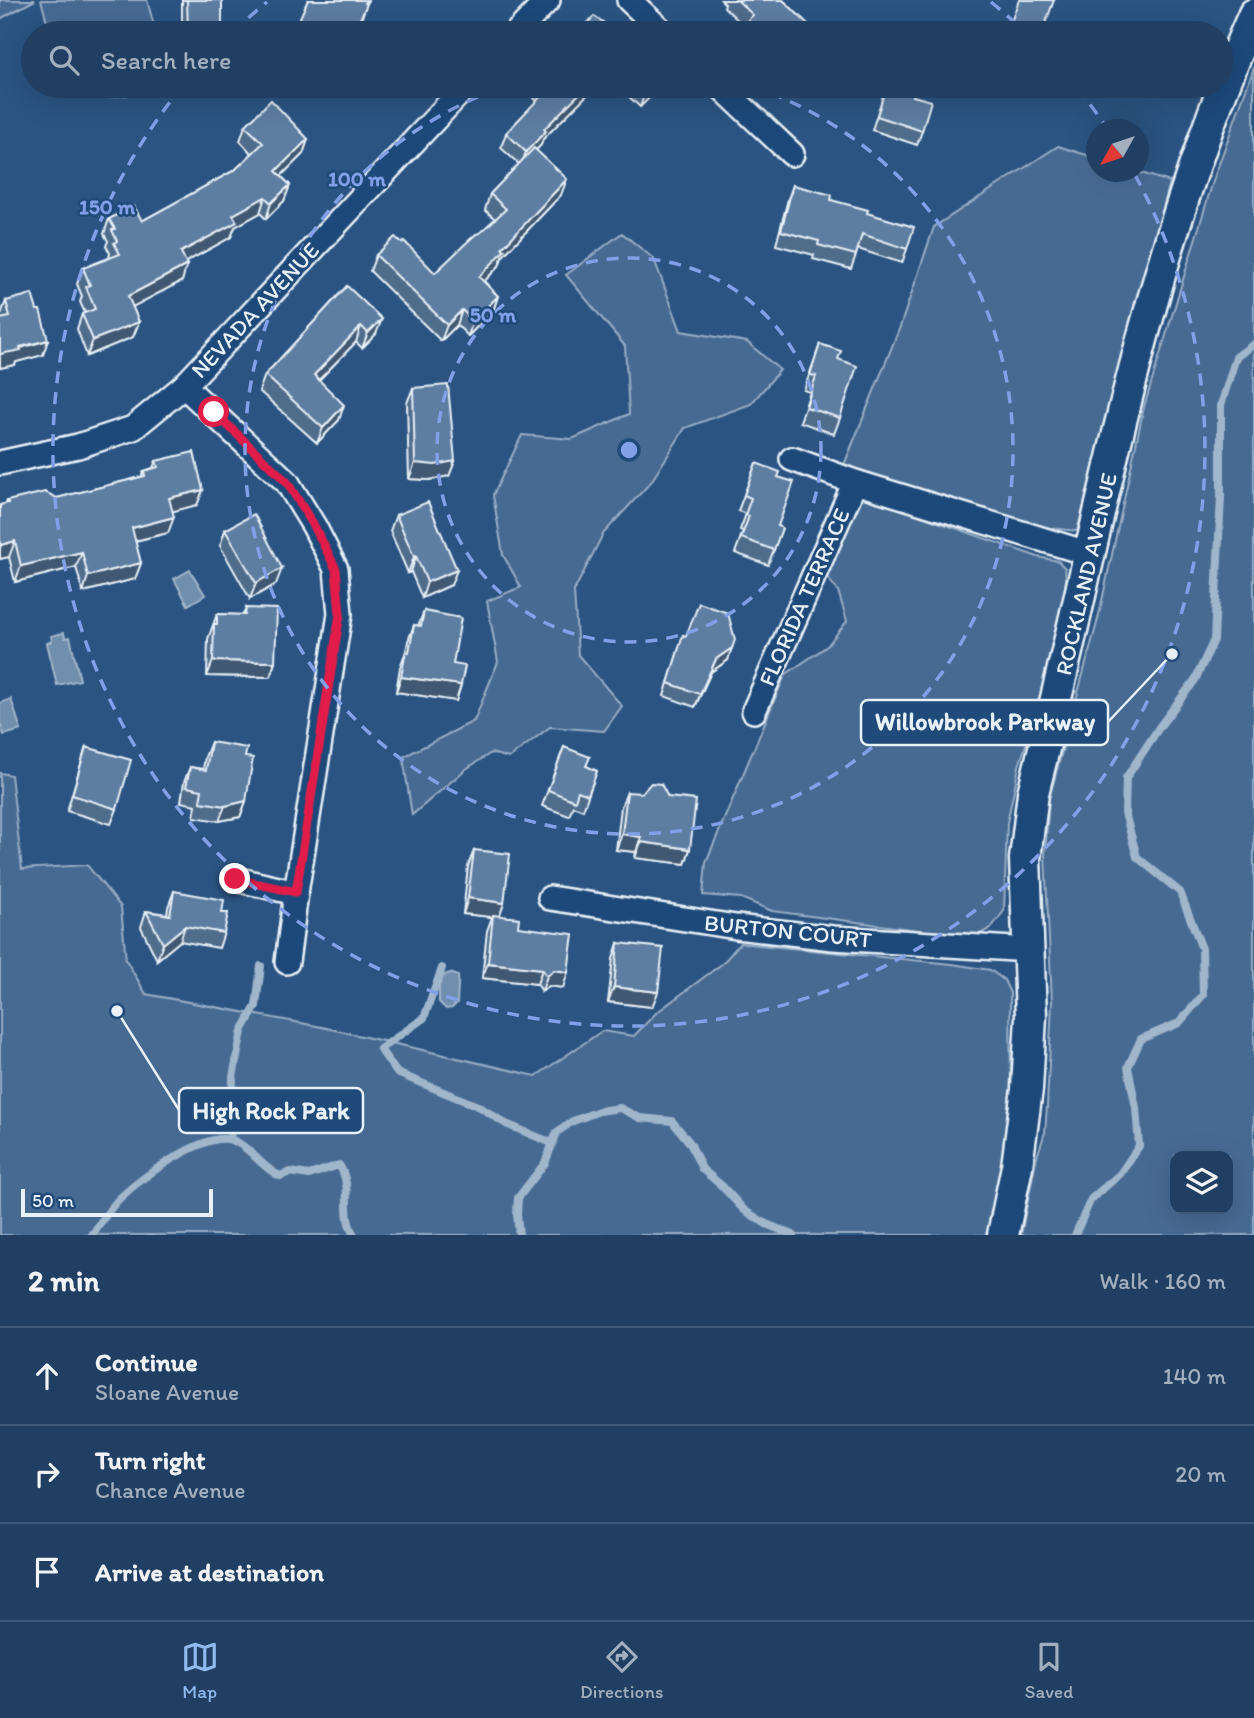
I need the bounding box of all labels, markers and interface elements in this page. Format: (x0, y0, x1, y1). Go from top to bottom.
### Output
search box (21, 21, 1233, 98)
icon: search (45, 41, 83, 79)
text: Search here (101, 44, 231, 76)
north arrow (1086, 119, 1149, 182)
text: 100 m (328, 166, 386, 191)
text: 150 m (79, 194, 135, 219)
street label: NEVADA AVENUE (185, 236, 325, 384)
text: 50 m (470, 302, 517, 327)
route start (198, 396, 229, 427)
centre of rings (617, 438, 641, 462)
street label: ROCKLAND AVENUE (1049, 470, 1123, 678)
street label: FLORIDA TERRACE (752, 504, 856, 690)
callout: Willowbrook Parkway (861, 700, 1108, 745)
text: Willowbrook Parkway (875, 707, 1096, 737)
route end (219, 863, 250, 894)
street label: BURTON COURT (703, 908, 873, 954)
callout: High Rock Park (179, 1088, 363, 1133)
text: High Rock Park (193, 1096, 350, 1126)
map controls (1170, 1151, 1233, 1214)
button: layers (1170, 1151, 1233, 1214)
scale bar (21, 1186, 214, 1218)
text: 50 m (32, 1189, 74, 1212)
text: 2 min (28, 1262, 99, 1299)
text: Walk · 160 m (1100, 1267, 1226, 1295)
text: Continue (95, 1346, 198, 1378)
icon: ahead (28, 1357, 66, 1395)
text: 140 m (1163, 1362, 1226, 1390)
text: Sloane Avenue (95, 1378, 239, 1406)
text: Turn right (95, 1444, 206, 1476)
icon: right (28, 1455, 66, 1493)
text: 20 m (1175, 1460, 1226, 1488)
text: Chance Avenue (95, 1476, 245, 1504)
icon: arrive (28, 1553, 66, 1591)
text: Arrive at destination (95, 1556, 324, 1588)
tab: Map (181, 1638, 219, 1703)
tab: Directions (580, 1638, 664, 1703)
tab: Saved (1025, 1638, 1073, 1703)

